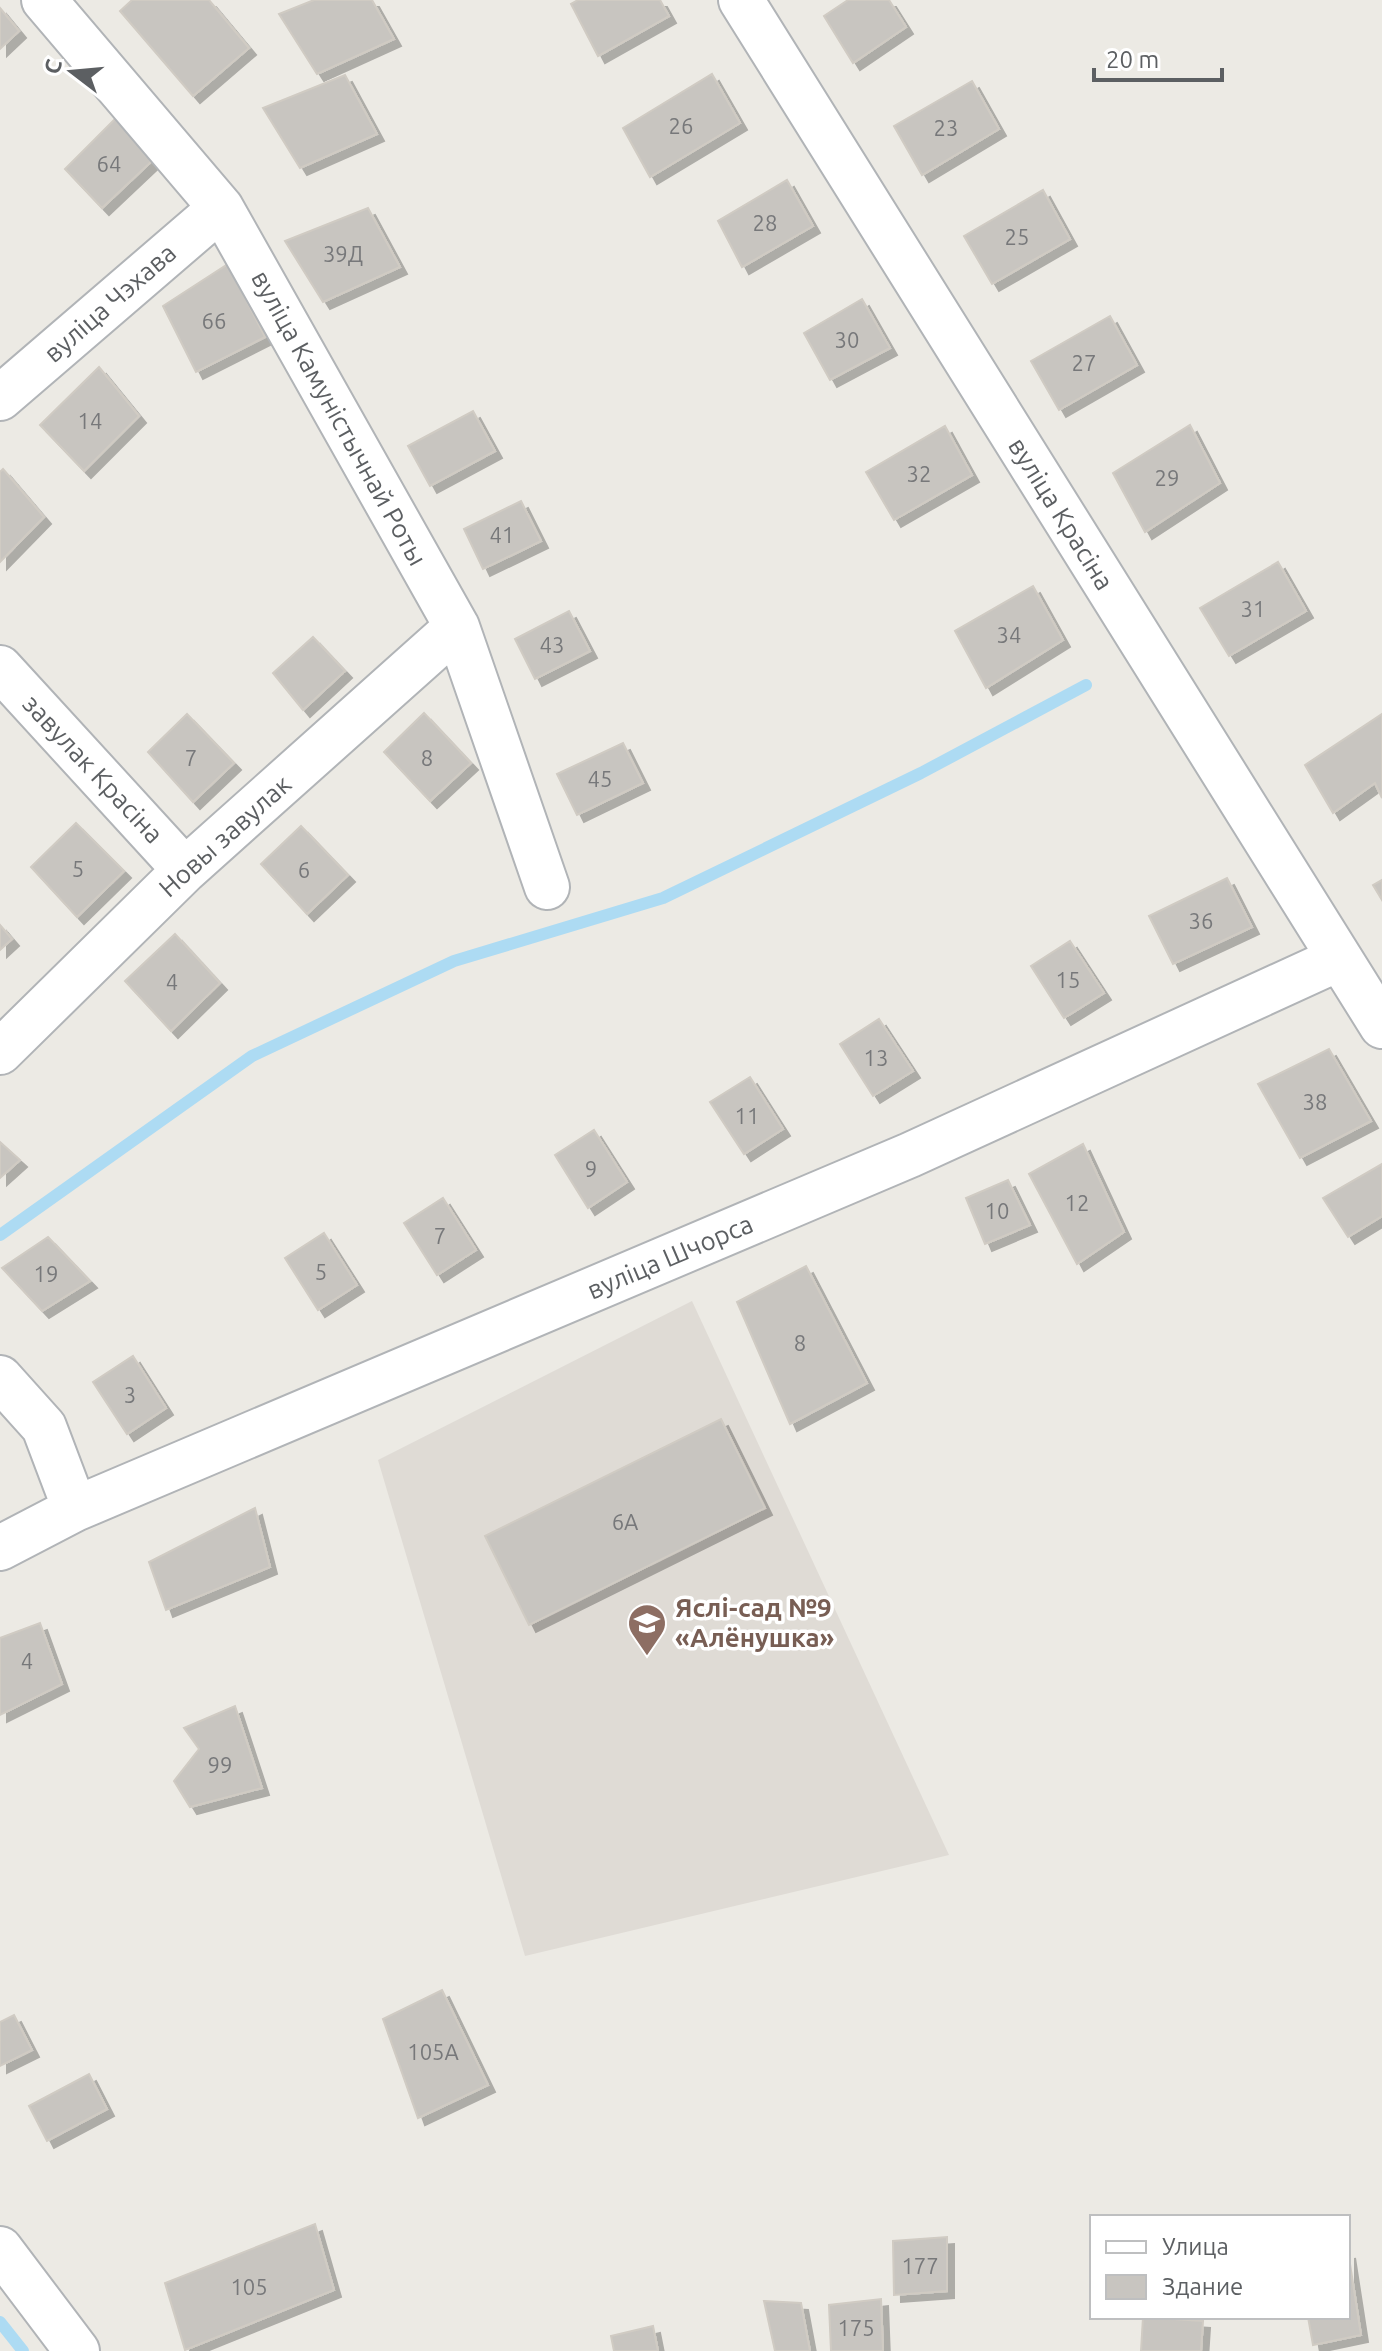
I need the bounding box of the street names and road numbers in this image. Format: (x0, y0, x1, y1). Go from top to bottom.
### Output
street label: вуліца Чэхава (38, 238, 181, 368)
street label: вуліца Камуністычнай Роты (246, 265, 433, 570)
street label: вуліца Красіна (1003, 432, 1120, 595)
street label: завулак Красіна (17, 689, 169, 849)
street label: Новы завулак (153, 769, 297, 902)
street label: вуліца Шчорса (583, 1209, 757, 1305)

